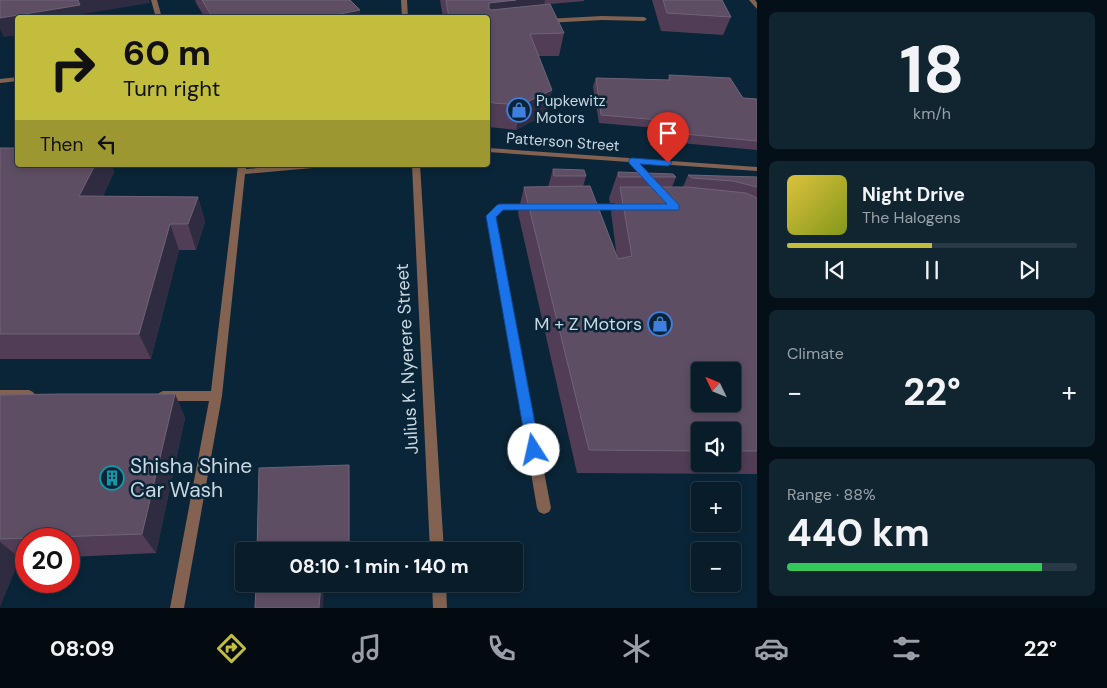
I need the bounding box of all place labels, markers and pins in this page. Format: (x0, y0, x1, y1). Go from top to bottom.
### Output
place label: Pupkewitz Motors (536, 91, 606, 128)
shop icon: Pupkewitz Motors (506, 97, 532, 123)
pin (647, 112, 689, 163)
shop icon: M + Z Motors (647, 311, 673, 337)
place label: M + Z Motors (534, 312, 642, 336)
place label: Shisha Shine Car Wash (130, 452, 252, 504)
building icon: Shisha Shine Car Wash (99, 465, 125, 491)

